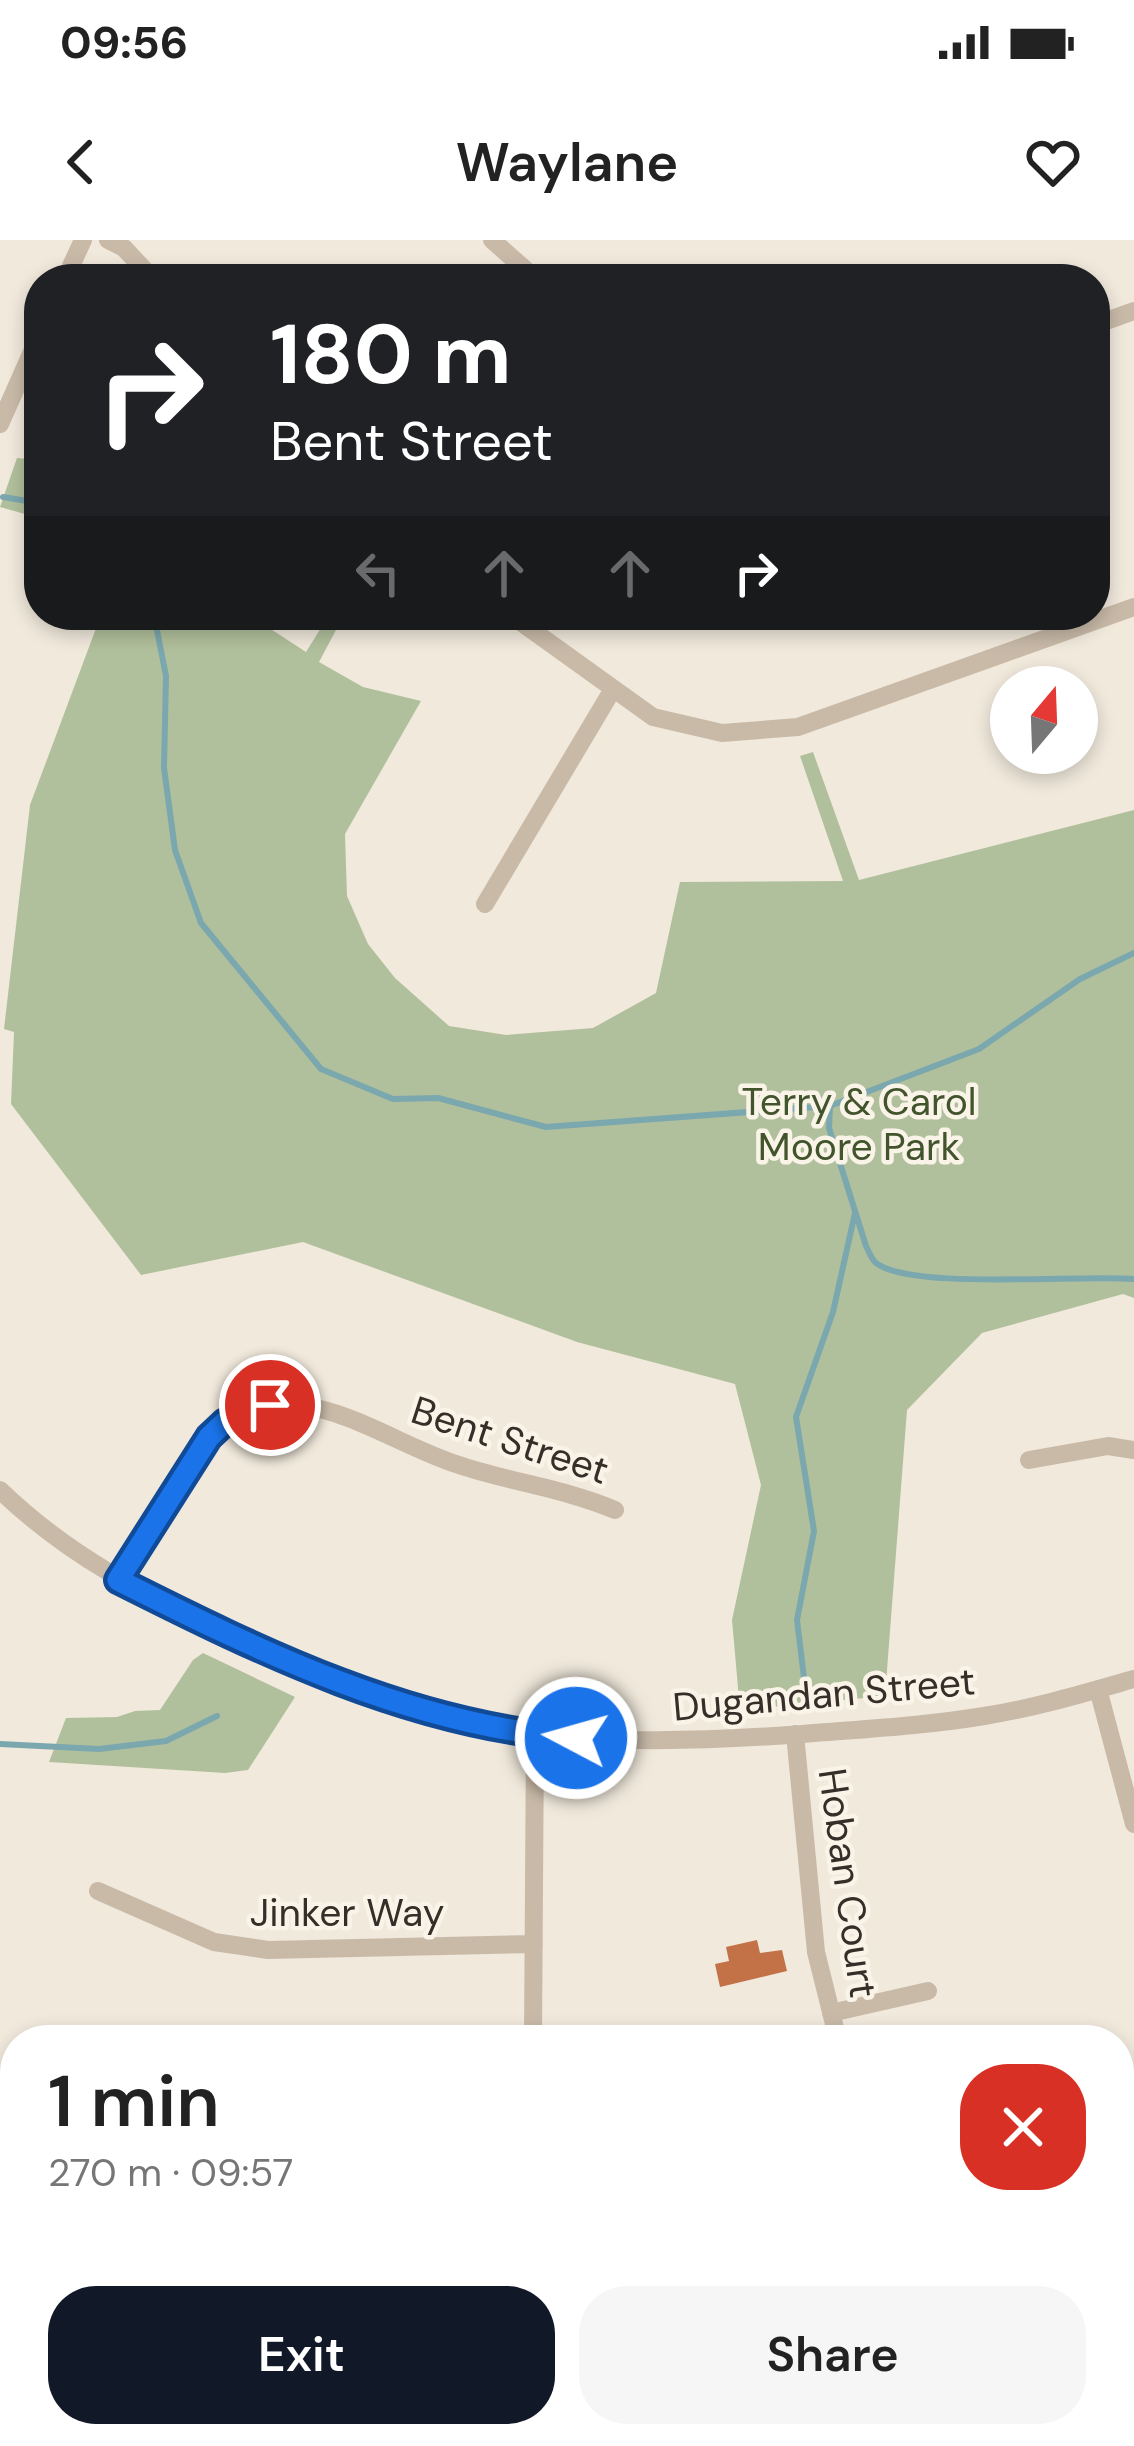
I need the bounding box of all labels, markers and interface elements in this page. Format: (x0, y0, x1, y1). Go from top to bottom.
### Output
text: 09:56 (60, 13, 188, 72)
text: Waylane (456, 127, 678, 198)
icon: back (48, 129, 114, 195)
icon: heart (1020, 129, 1086, 195)
text: 180 m (270, 300, 512, 409)
icon: right (72, 312, 228, 468)
text: Bent Street (270, 406, 553, 477)
icon: left (345, 540, 411, 606)
icon: ahead (471, 540, 537, 606)
icon: ahead (597, 540, 663, 606)
icon: right (723, 540, 789, 606)
north arrow (990, 666, 1098, 774)
map controls (990, 666, 1098, 774)
park label: Terry & Carol Moore Park (741, 1076, 977, 1172)
pin (219, 1354, 321, 1456)
icon: arrive (237, 1372, 303, 1438)
street label: Bent Street (405, 1384, 615, 1496)
street label: Dugandan Street (671, 1655, 977, 1733)
position arrow (513, 1675, 639, 1801)
street label: Hoban Court (807, 1765, 889, 2001)
street label: Jinker Way (250, 1887, 444, 1938)
text: 1 min (48, 2055, 220, 2148)
button: close (960, 2064, 1086, 2190)
text: 270 m · 09:57 (48, 2147, 293, 2198)
button: Exit (48, 2286, 555, 2424)
button: Share (579, 2286, 1086, 2424)

